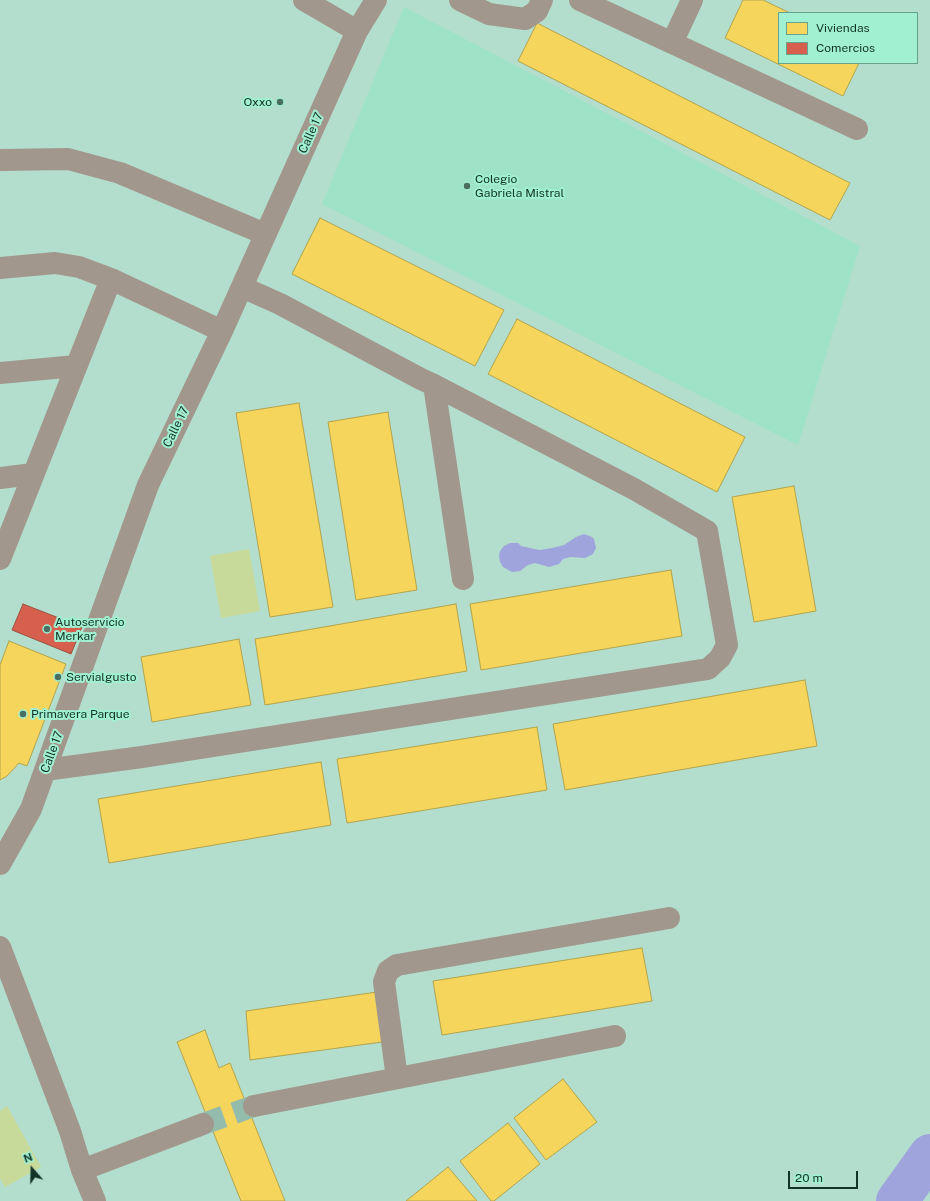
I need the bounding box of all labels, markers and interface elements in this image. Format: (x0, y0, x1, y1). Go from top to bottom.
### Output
legend (778, 12, 918, 64)
text: Viviendas (816, 21, 870, 35)
text: Comercios (816, 41, 875, 55)
place label: Oxxo (243, 95, 272, 109)
marker: Oxxo (275, 97, 285, 107)
street label: Calle 17 (296, 110, 326, 156)
place label: Colegio Gabriela Mistral (475, 172, 564, 200)
marker: Colegio Gabriela Mistral (462, 181, 472, 191)
street label: Calle 17 (160, 404, 192, 450)
place label: Autoservicio Merkar (55, 615, 125, 643)
marker: Autoservicio Merkar (42, 624, 52, 634)
place label: Servialgusto (66, 670, 137, 684)
marker: Servialgusto (53, 672, 63, 682)
place label: Primavera Parque (31, 707, 130, 721)
marker: Primavera Parque (18, 709, 28, 719)
street label: Calle 17 (38, 729, 66, 775)
north arrow (12, 1149, 52, 1189)
text: N (22, 1151, 34, 1165)
scale bar (790, 1163, 860, 1189)
text: 20 m (795, 1171, 823, 1185)

